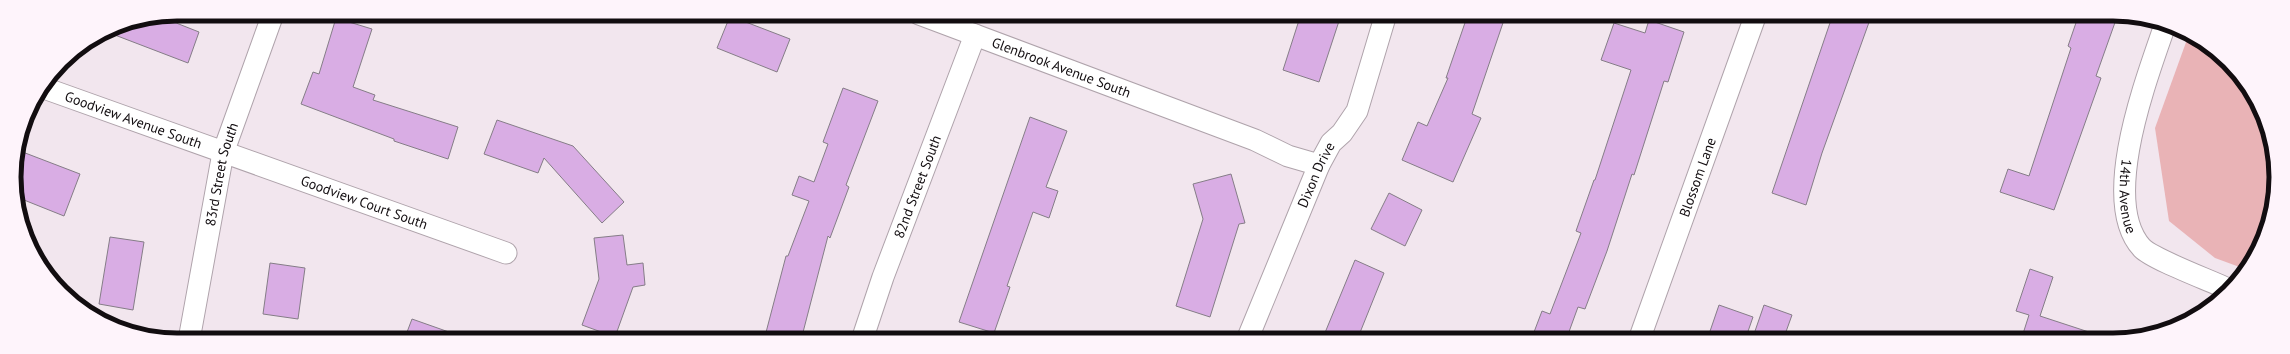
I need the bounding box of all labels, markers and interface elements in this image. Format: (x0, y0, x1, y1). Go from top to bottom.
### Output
street label: Glenbrook Avenue South (989, 33, 1133, 102)
street label: Goodview Avenue South (62, 87, 204, 153)
street label: 83rd Street South (201, 120, 242, 227)
street label: 82nd Street South (890, 133, 945, 241)
street label: Blossom Lane (1675, 135, 1720, 219)
street label: Dixon Drive (1293, 139, 1339, 210)
street label: 14th Avenue (2116, 158, 2141, 236)
street label: Goodview Court South (298, 171, 430, 233)

